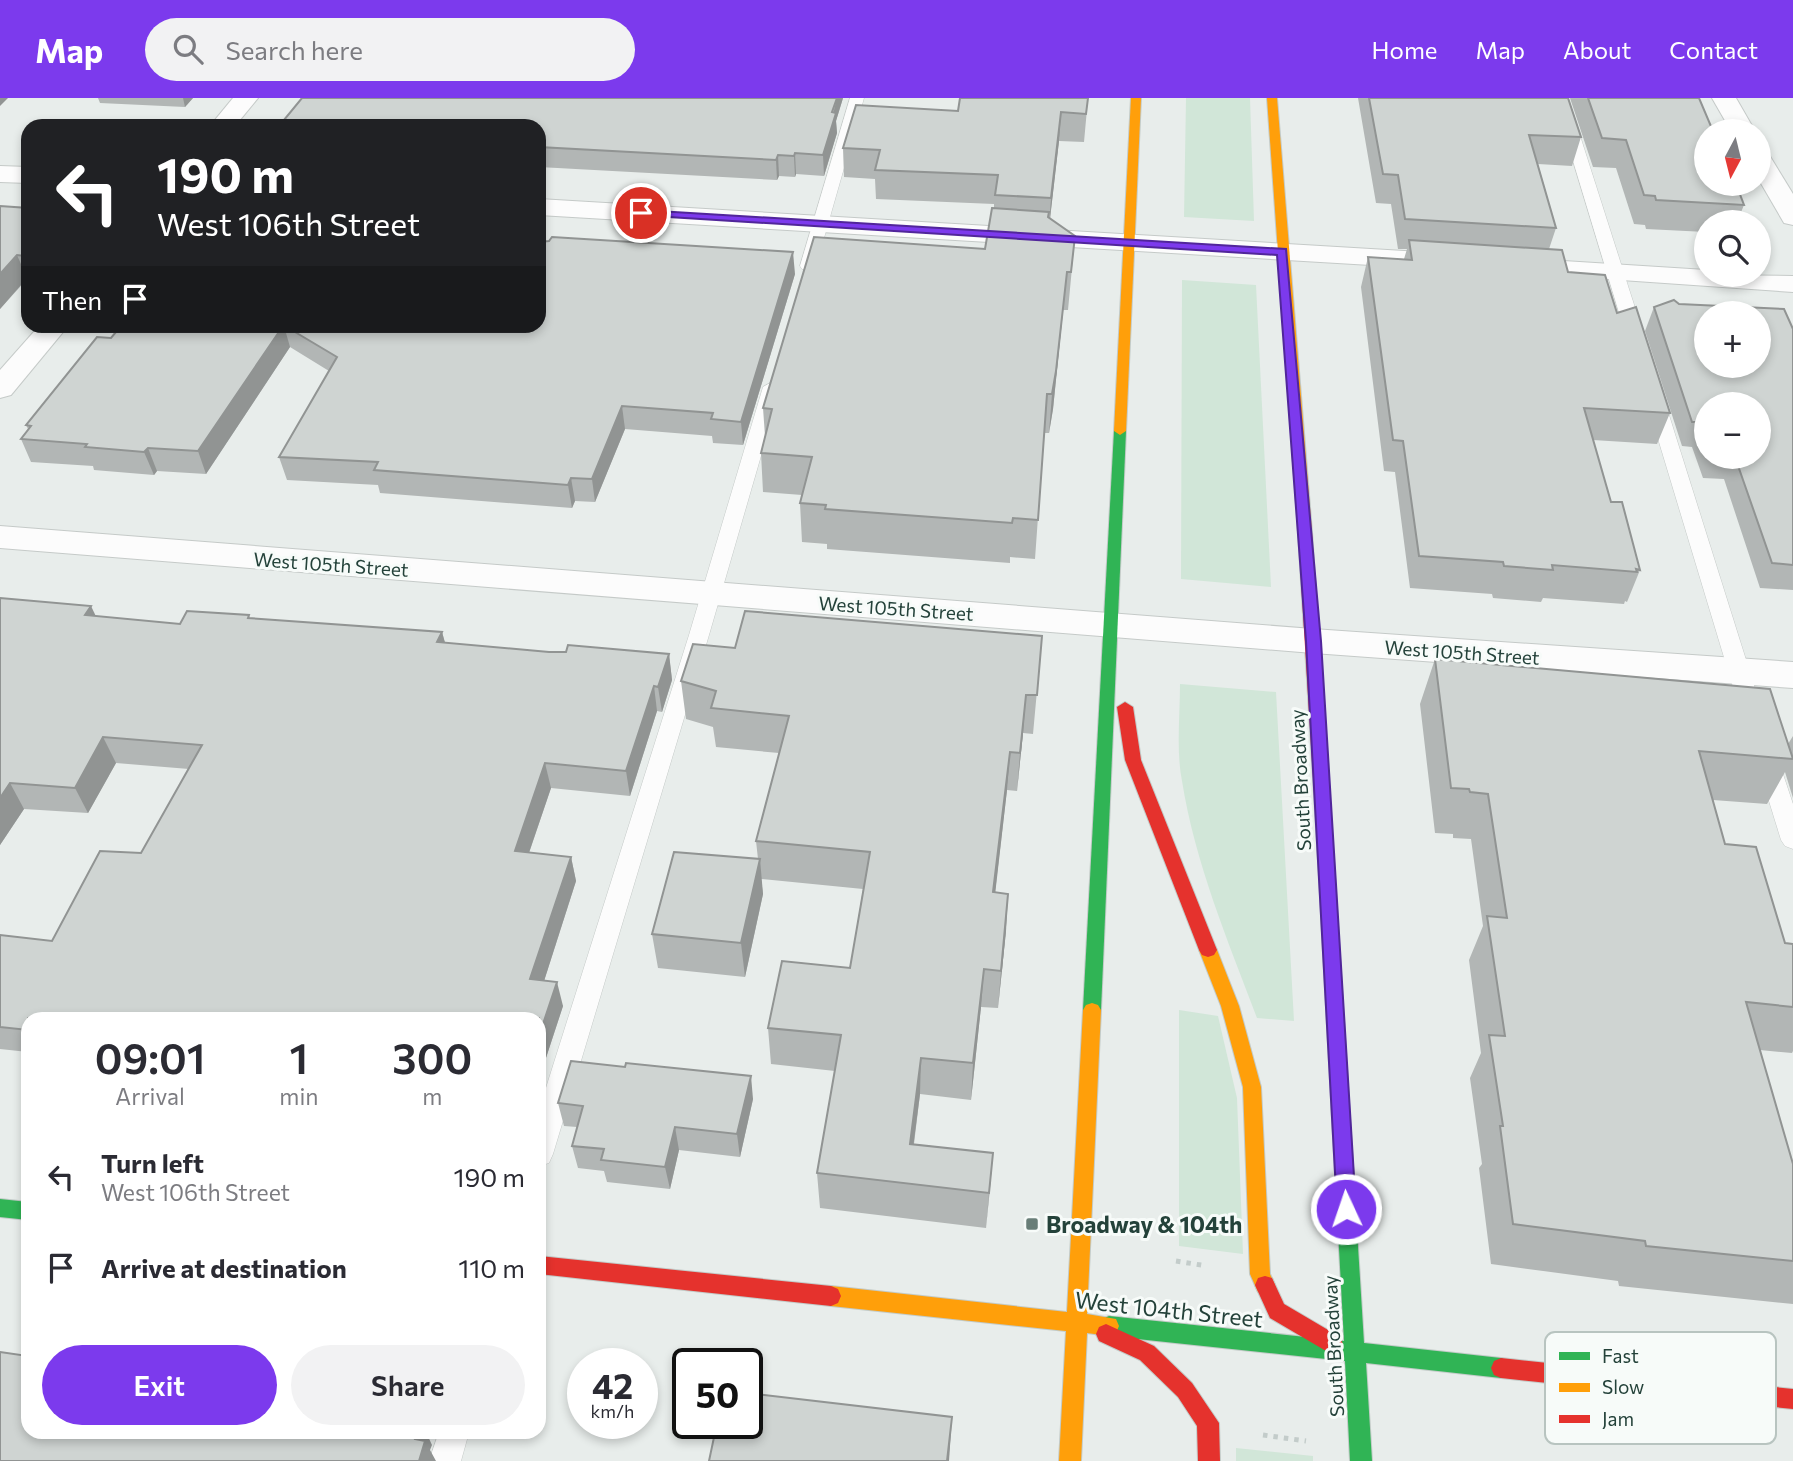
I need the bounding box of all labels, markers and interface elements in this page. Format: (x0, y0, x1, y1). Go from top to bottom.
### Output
search box (145, 18, 635, 81)
text: Map (35, 29, 103, 70)
icon: search (169, 30, 207, 68)
text: Search here (225, 34, 363, 65)
text: Home (1372, 35, 1438, 64)
text: Map (1476, 35, 1525, 64)
text: About (1563, 35, 1631, 64)
text: Contact (1669, 35, 1758, 64)
north arrow (1694, 119, 1771, 196)
map controls (1694, 119, 1771, 469)
text: 190 m (157, 143, 294, 203)
icon: left (42, 147, 133, 238)
pin (611, 183, 671, 243)
icon: arrive (622, 194, 660, 232)
text: West 106th Street (157, 203, 420, 243)
button: search (1694, 210, 1771, 287)
icon: arrive (116, 280, 154, 318)
text: Then (42, 284, 102, 315)
button: + (1694, 301, 1771, 378)
button: − (1694, 392, 1771, 469)
street label: West 105th Street (253, 547, 410, 581)
street label: West 105th Street (818, 591, 975, 625)
street label: West 105th Street (1384, 635, 1541, 669)
street label: South Broadway (1285, 708, 1315, 851)
text: 09:01 (95, 1031, 205, 1083)
text: 1 (290, 1031, 308, 1083)
text: 300 (392, 1031, 472, 1083)
text: Arrival (115, 1082, 185, 1110)
text: min (279, 1082, 319, 1110)
text: m (422, 1082, 442, 1110)
text: Turn left (101, 1147, 204, 1178)
icon: left (42, 1158, 80, 1196)
text: 190 m (453, 1161, 525, 1192)
position arrow (1309, 1172, 1383, 1246)
text: West 106th Street (101, 1178, 290, 1206)
place label: Broadway & 104th (1046, 1210, 1242, 1238)
marker: Broadway & 104th (1024, 1216, 1040, 1232)
icon: arrive (42, 1249, 80, 1287)
text: Arrive at destination (101, 1252, 347, 1283)
text: 110 m (458, 1252, 525, 1283)
street label: South Broadway (1318, 1274, 1348, 1417)
street label: West 104th Street (1074, 1285, 1264, 1333)
legend (1545, 1332, 1776, 1444)
text: Fast (1602, 1344, 1639, 1367)
button: Exit (42, 1345, 277, 1425)
button: Share (291, 1345, 525, 1425)
speed limit sign: 50 (672, 1348, 763, 1439)
text: 42 (592, 1363, 633, 1406)
text: Slow (1602, 1375, 1644, 1398)
text: km/h (591, 1400, 634, 1422)
text: Jam (1602, 1407, 1634, 1430)

